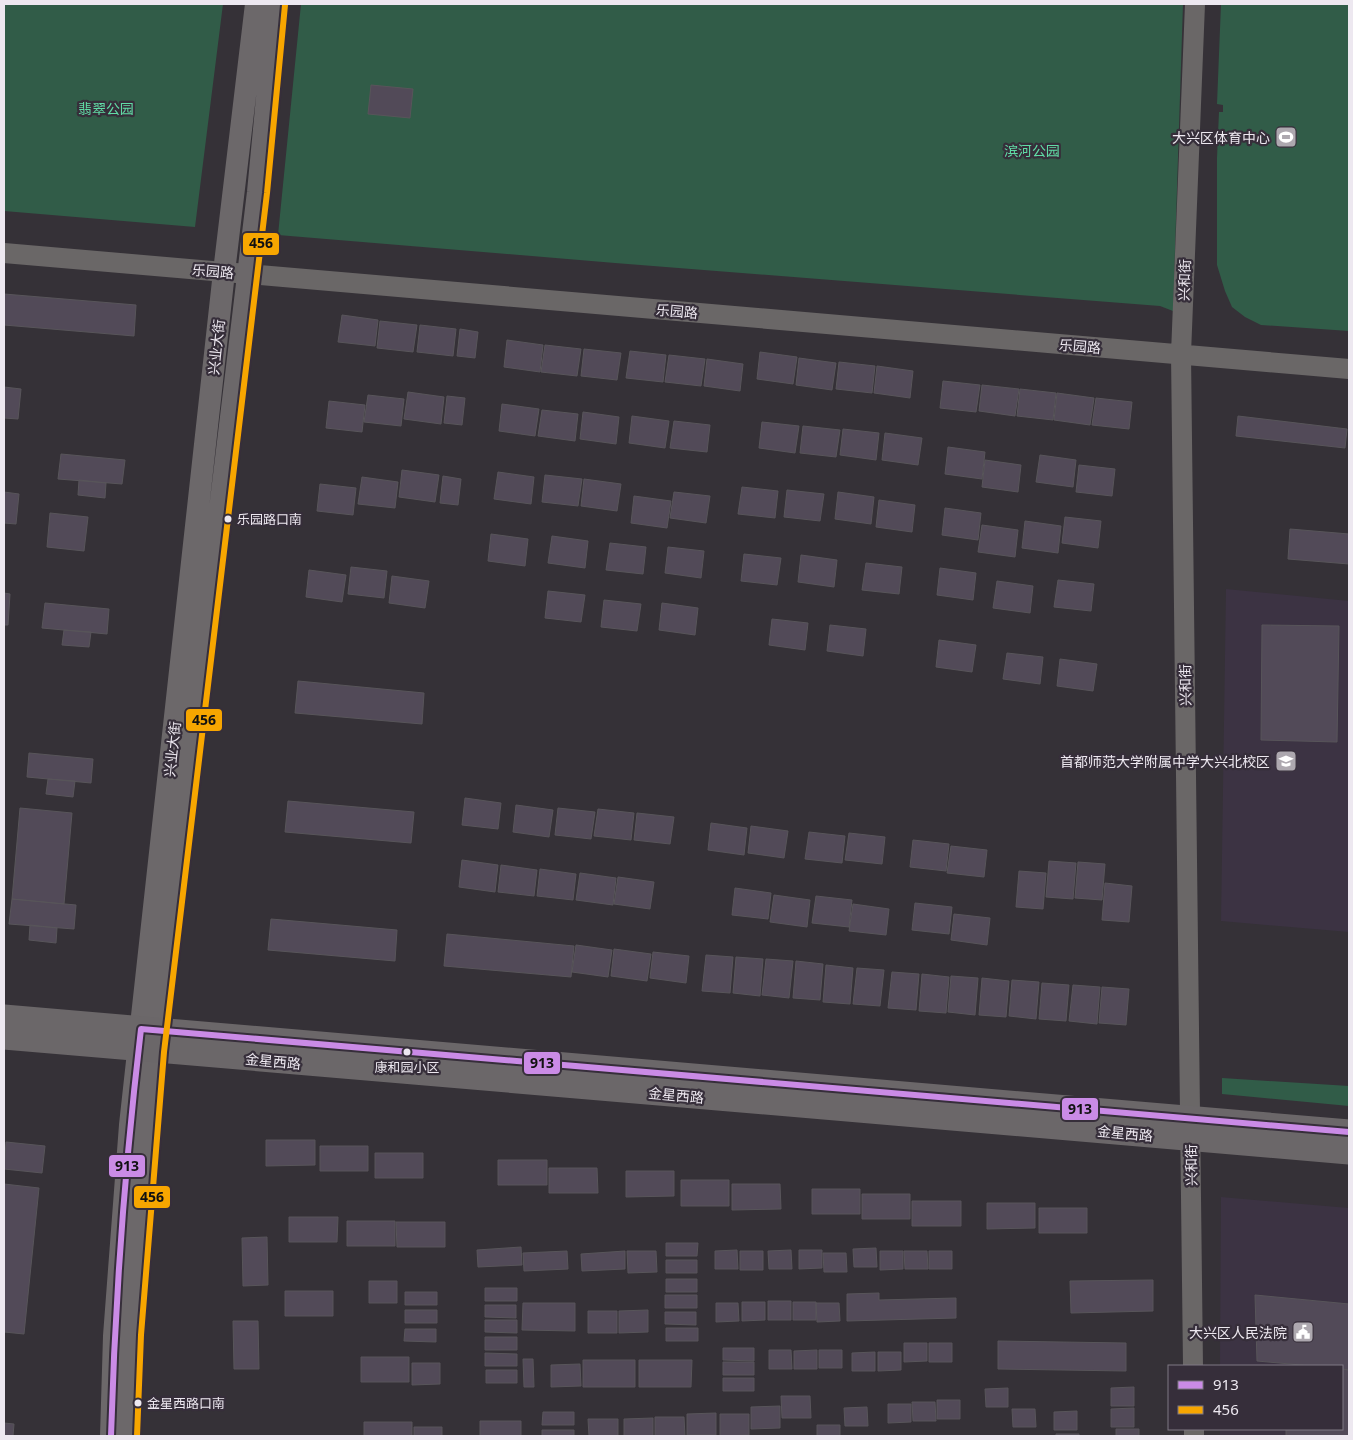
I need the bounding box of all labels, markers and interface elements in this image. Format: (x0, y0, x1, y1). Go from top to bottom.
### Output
park label: 翡翠公园 (78, 99, 134, 118)
sports icon: 大兴区体育中心 (1274, 125, 1298, 149)
place label: 大兴区体育中心 (1172, 128, 1270, 147)
park label: 滨河公园 (1004, 141, 1060, 160)
line badge: 456 (242, 232, 280, 256)
text: 456 (249, 233, 273, 252)
street label: 兴和街 (1174, 259, 1194, 301)
street label: 乐园路 (191, 260, 235, 282)
street label: 乐园路 (655, 300, 699, 322)
street label: 兴业大街 (204, 318, 228, 376)
street label: 乐园路 (1058, 335, 1102, 357)
place label: 乐园路口南 (237, 510, 302, 528)
marker: 乐园路口南 (223, 514, 233, 524)
street label: 兴和街 (1175, 664, 1195, 706)
line badge: 456 (185, 708, 223, 732)
text: 456 (192, 710, 216, 729)
street label: 兴业大街 (160, 720, 184, 778)
school or university icon: 首都师范大学附属中学大兴北校区 (1274, 749, 1298, 773)
place label: 首都师范大学附属中学大兴北校区 (1060, 752, 1270, 771)
marker: 康和园小区 (402, 1047, 412, 1057)
street label: 金星西路 (244, 1049, 302, 1073)
line badge: 913 (523, 1051, 561, 1075)
text: 913 (530, 1053, 554, 1072)
place label: 康和园小区 (374, 1058, 440, 1076)
street label: 金星西路 (647, 1083, 705, 1107)
line badge: 913 (1061, 1097, 1099, 1121)
text: 913 (1068, 1099, 1092, 1118)
street label: 金星西路 (1096, 1121, 1154, 1145)
street label: 兴和街 (1181, 1144, 1201, 1186)
line badge: 913 (108, 1154, 146, 1178)
text: 913 (115, 1156, 139, 1175)
line badge: 456 (133, 1185, 171, 1209)
text: 456 (140, 1187, 164, 1206)
public building icon: 大兴区人民法院 (1291, 1320, 1315, 1344)
place label: 大兴区人民法院 (1189, 1323, 1287, 1342)
legend (1168, 1365, 1343, 1430)
text: 913 (1213, 1374, 1239, 1394)
place label: 金星西路口南 (147, 1394, 225, 1412)
marker: 金星西路口南 (133, 1398, 143, 1408)
text: 456 (1213, 1399, 1239, 1419)

